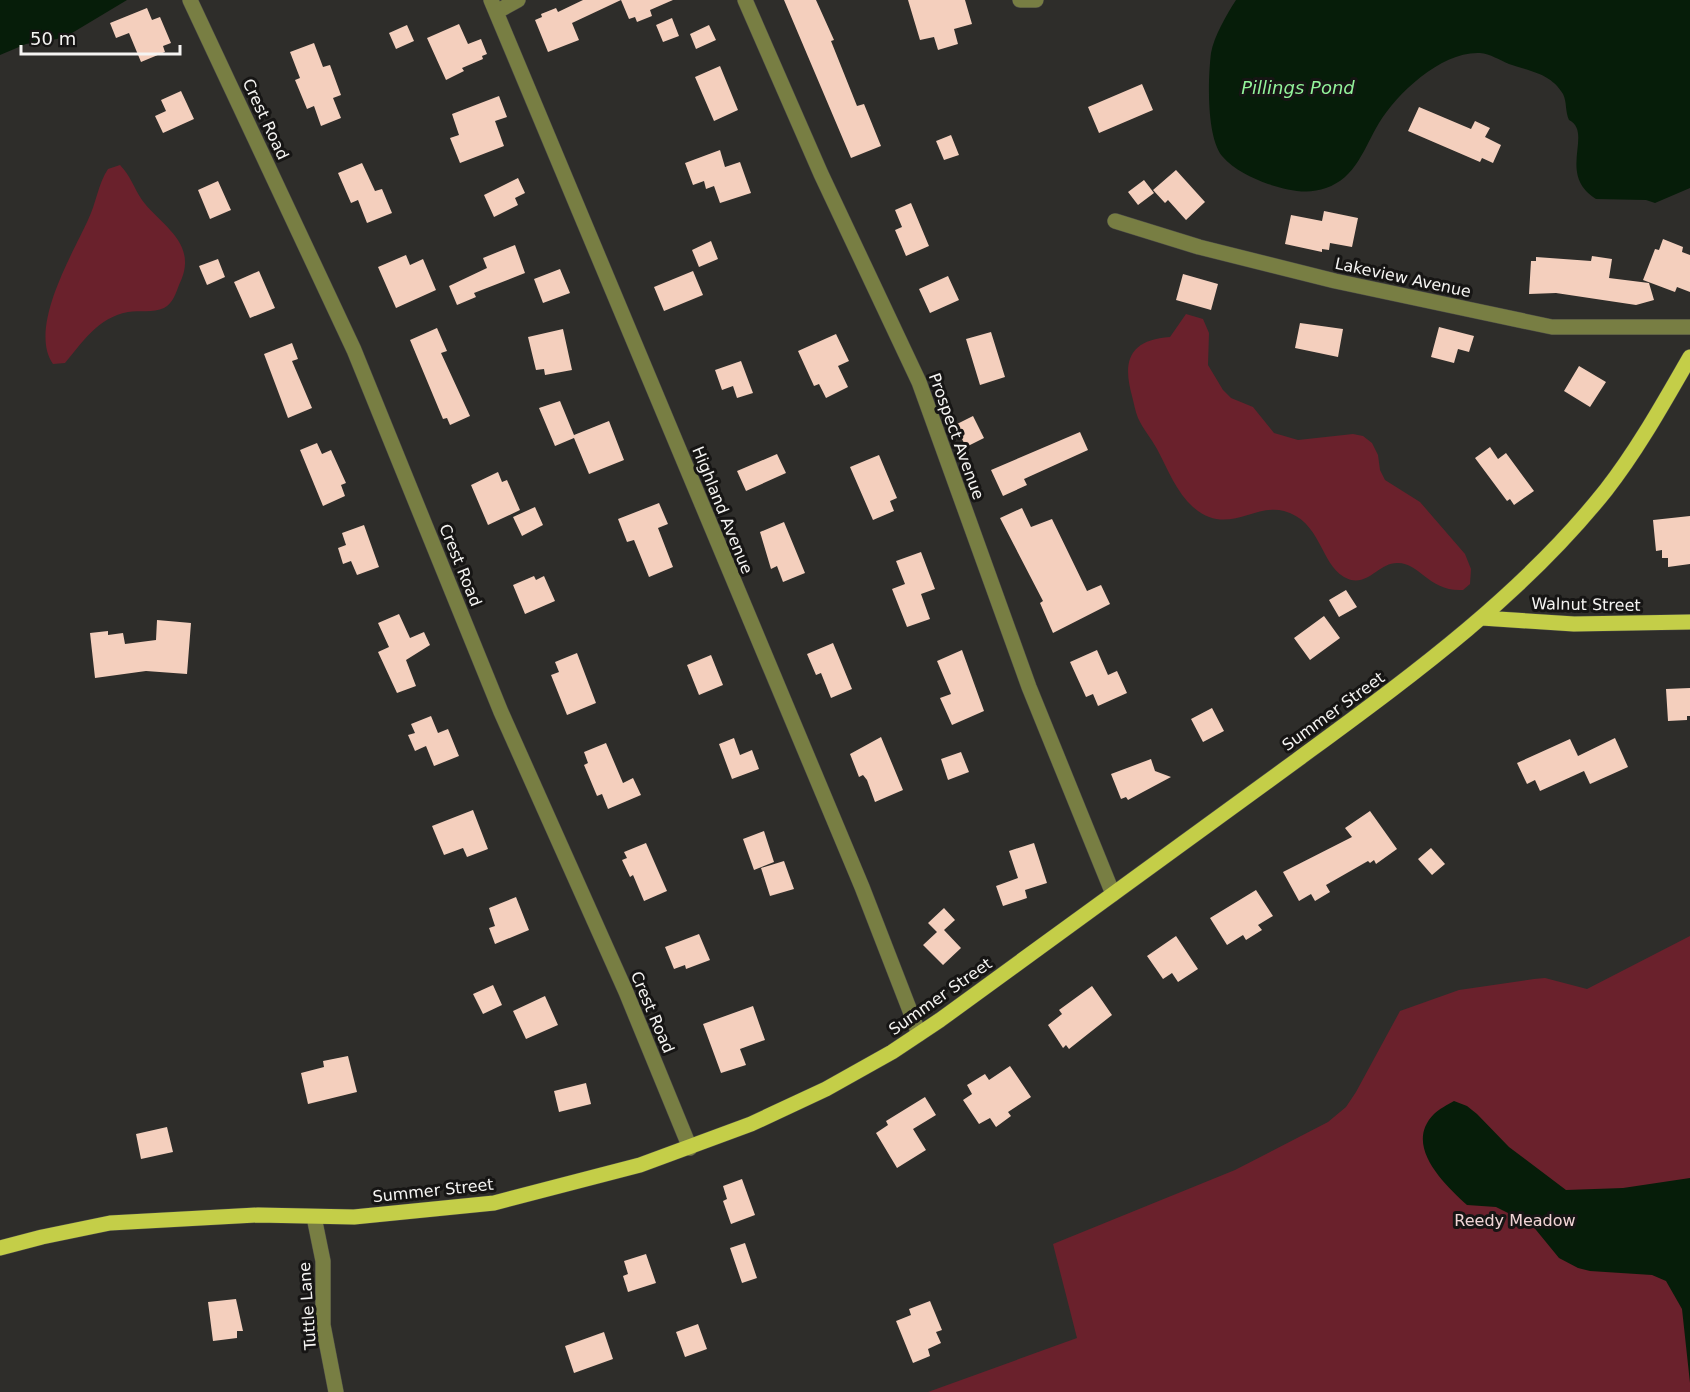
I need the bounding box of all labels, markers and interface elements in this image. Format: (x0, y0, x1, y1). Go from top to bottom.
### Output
scale bar (21, 18, 180, 56)
text: 50 m (30, 28, 76, 49)
street label: Crest Road (239, 76, 293, 163)
water label: Pillings Pond (1241, 77, 1355, 98)
street label: Lakeview Avenue (1333, 254, 1473, 301)
street label: Prospect Avenue (925, 370, 988, 502)
street label: Highland Avenue (688, 444, 757, 577)
street label: Crest Road (435, 521, 486, 609)
street label: Walnut Street (1531, 594, 1641, 615)
street label: Summer Street (1279, 668, 1388, 755)
street label: Summer Street (885, 954, 996, 1039)
street label: Crest Road (627, 968, 678, 1056)
street label: Summer Street (372, 1175, 495, 1206)
park label: Reedy Meadow (1454, 1211, 1576, 1230)
street label: Tuttle Lane (295, 1261, 320, 1352)

